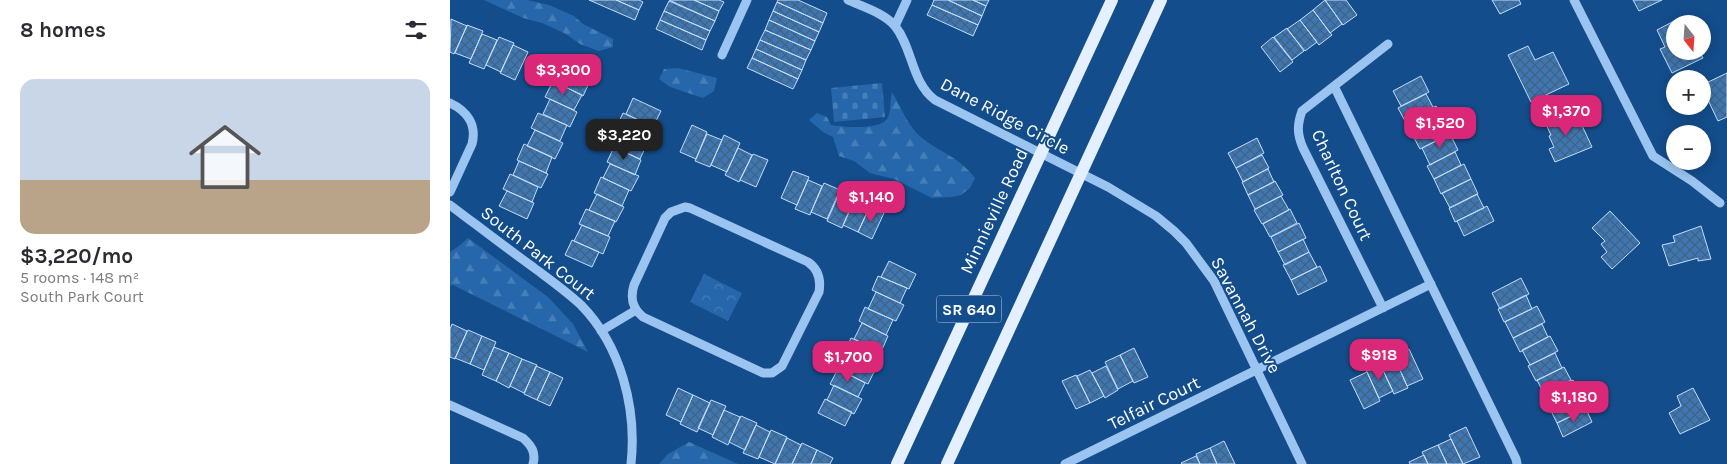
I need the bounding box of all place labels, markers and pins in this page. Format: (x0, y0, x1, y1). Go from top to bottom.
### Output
pin: $3,300 (522, 54, 604, 96)
pin: $1,370 (1525, 94, 1607, 137)
pin: $1,520 (1399, 106, 1481, 149)
pin: $3,220 (583, 119, 665, 161)
pin: $1,140 (830, 180, 912, 223)
pin: $918 (1349, 338, 1409, 381)
pin: $1,700 (807, 340, 889, 383)
pin: $1,180 (1533, 380, 1615, 423)

